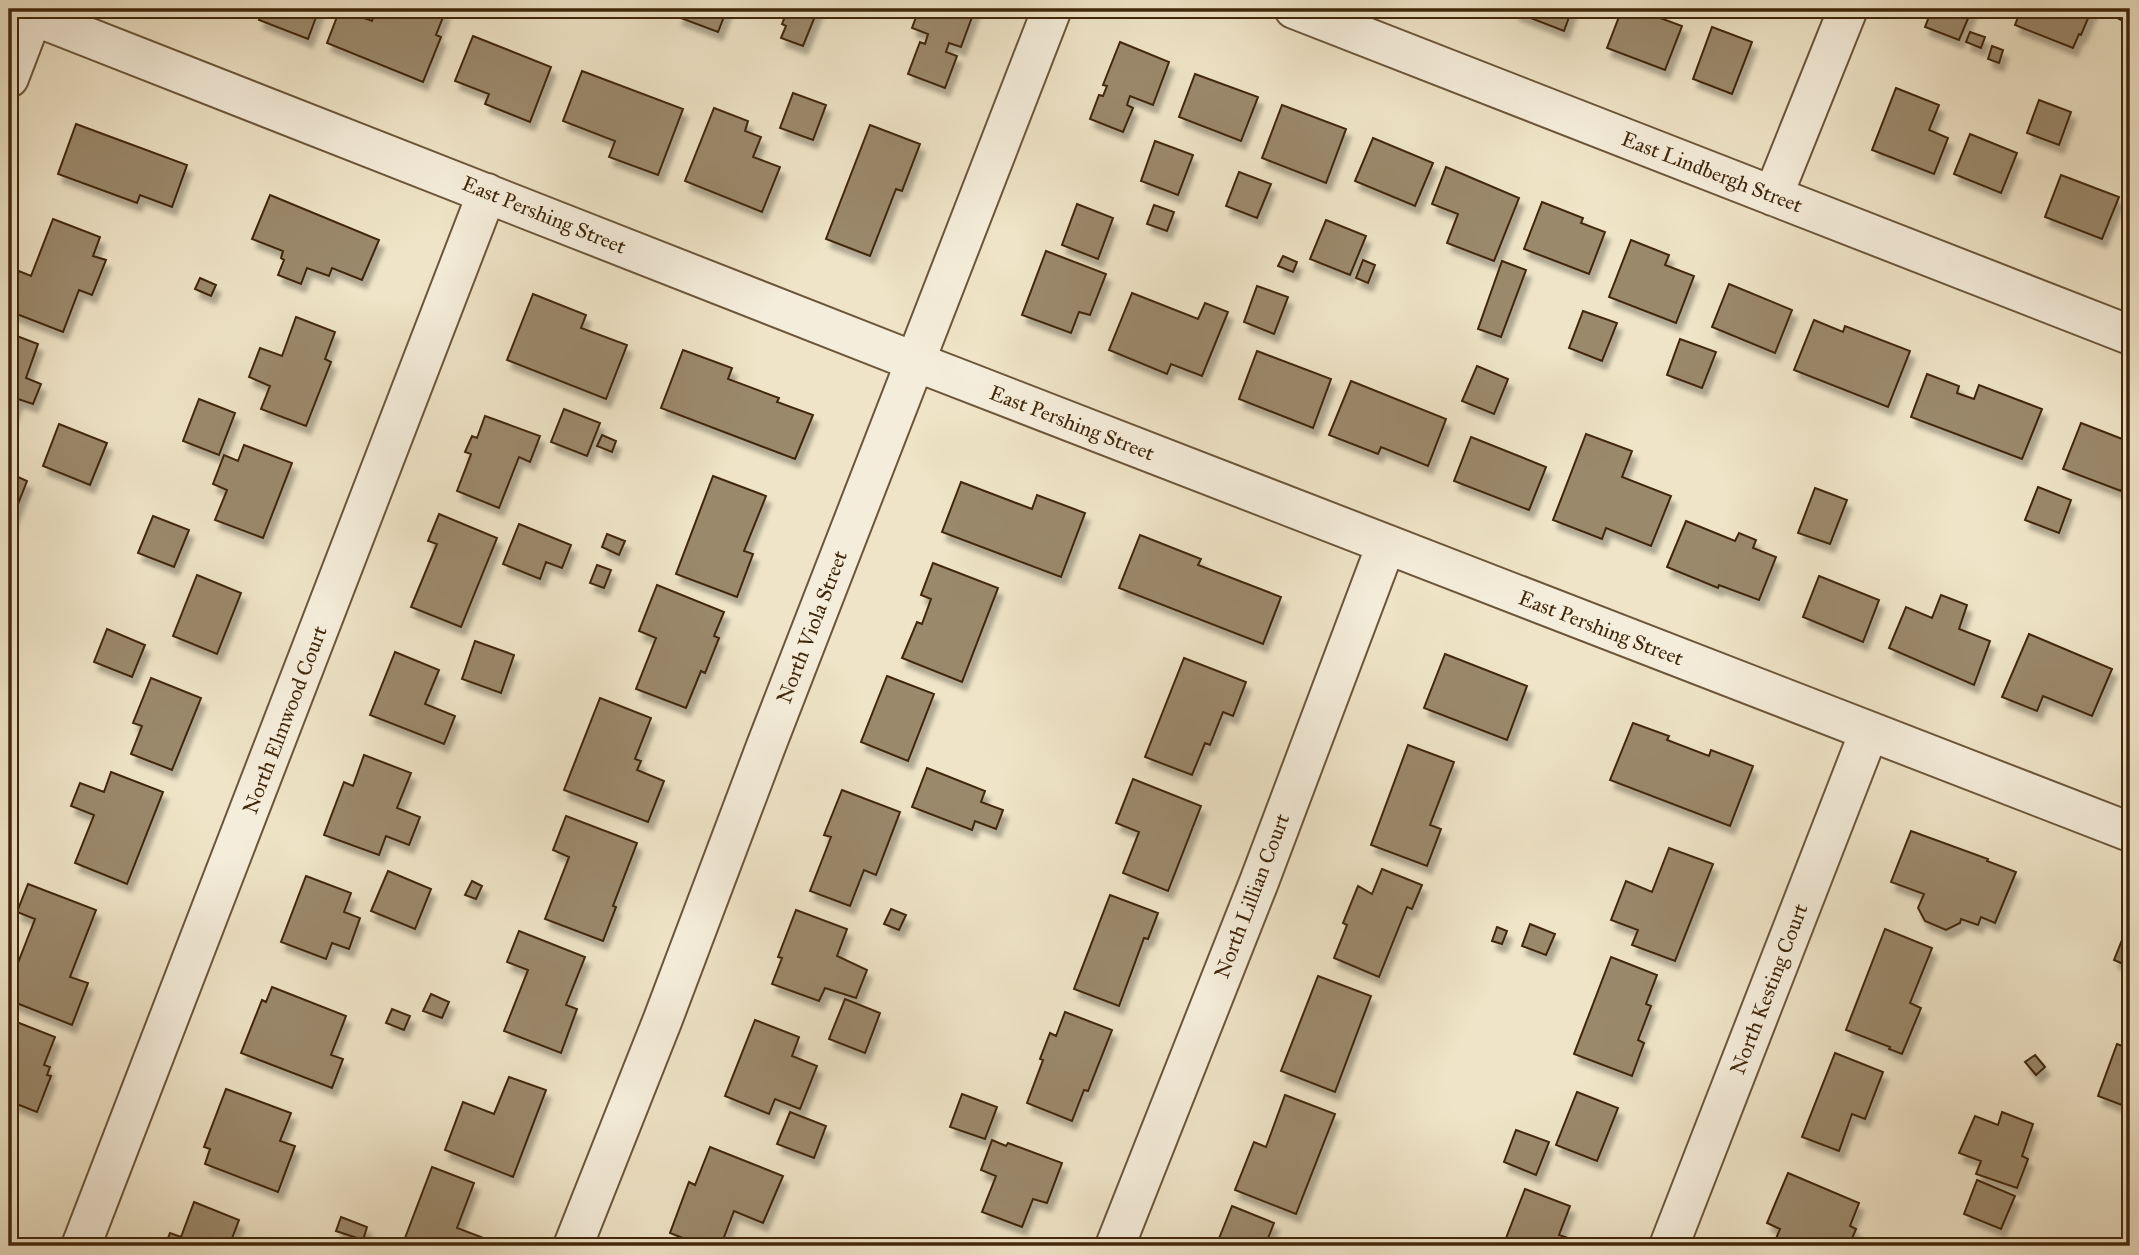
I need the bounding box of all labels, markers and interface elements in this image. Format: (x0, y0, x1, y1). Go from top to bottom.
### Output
street label: East Lindbergh Street (1618, 126, 1807, 219)
street label: East Pershing Street (458, 170, 630, 260)
street label: East Pershing Street (986, 380, 1159, 467)
street label: North Viola Street (771, 546, 853, 707)
street label: East Pershing Street (1515, 585, 1688, 672)
street label: North Elmwood Court (237, 622, 333, 818)
street label: North Lillian Court (1209, 809, 1296, 982)
street label: North Kesting Court (1724, 899, 1814, 1078)

